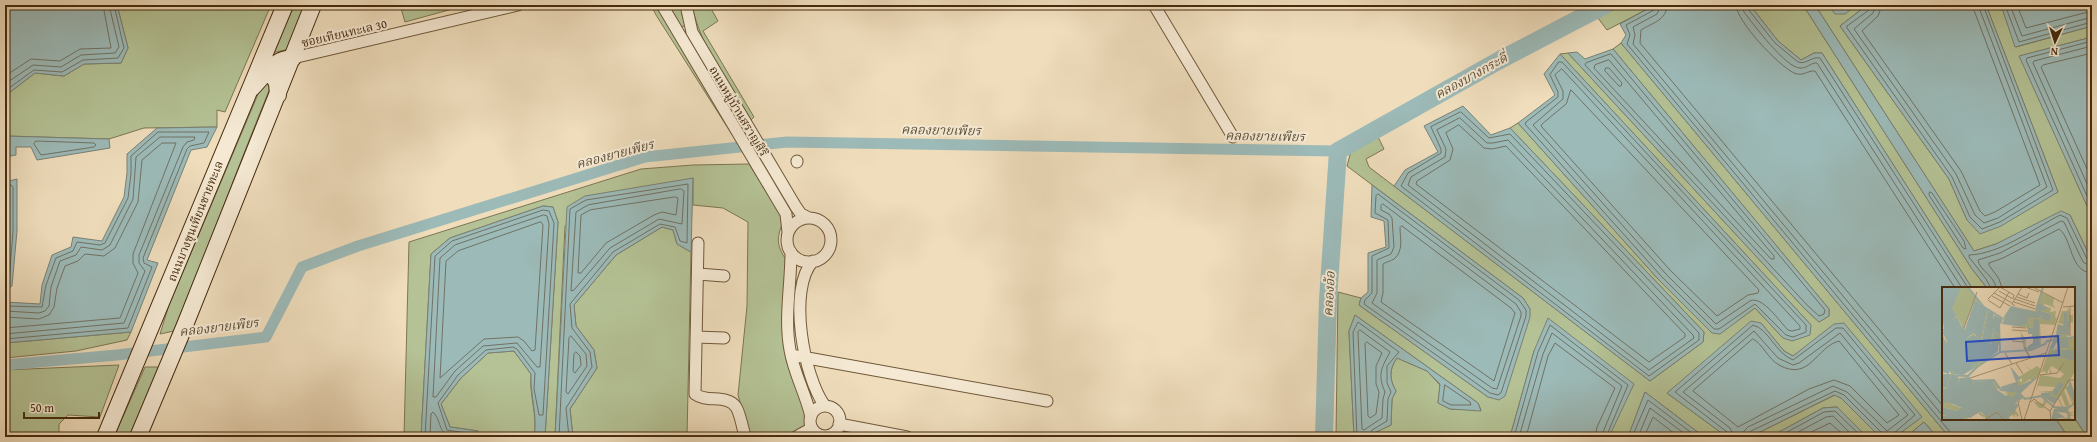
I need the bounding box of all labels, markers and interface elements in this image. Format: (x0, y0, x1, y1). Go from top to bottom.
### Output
street label: ซอยเทียนทะเล 30 (299, 15, 389, 51)
north arrow (2035, 22, 2075, 62)
text: N (2049, 44, 2059, 60)
water label: คลองบางกระดี่ (1431, 47, 1513, 104)
street label: ถนนหมู่บ้านสราญสิริ (705, 63, 773, 160)
water label: คลองยายเพียร (901, 120, 983, 140)
water label: คลองยายเพียร (1225, 126, 1307, 146)
water label: คลองยายเพียร (574, 134, 658, 174)
street label: ถนนบางขุนเทียนชายทะเล (163, 158, 227, 284)
water label: คลองอ้อ (1318, 270, 1340, 317)
inset map (1942, 287, 2075, 420)
water label: คลองยายเพียร (178, 313, 261, 341)
scale bar (24, 394, 99, 420)
text: 50 m (30, 399, 54, 416)

